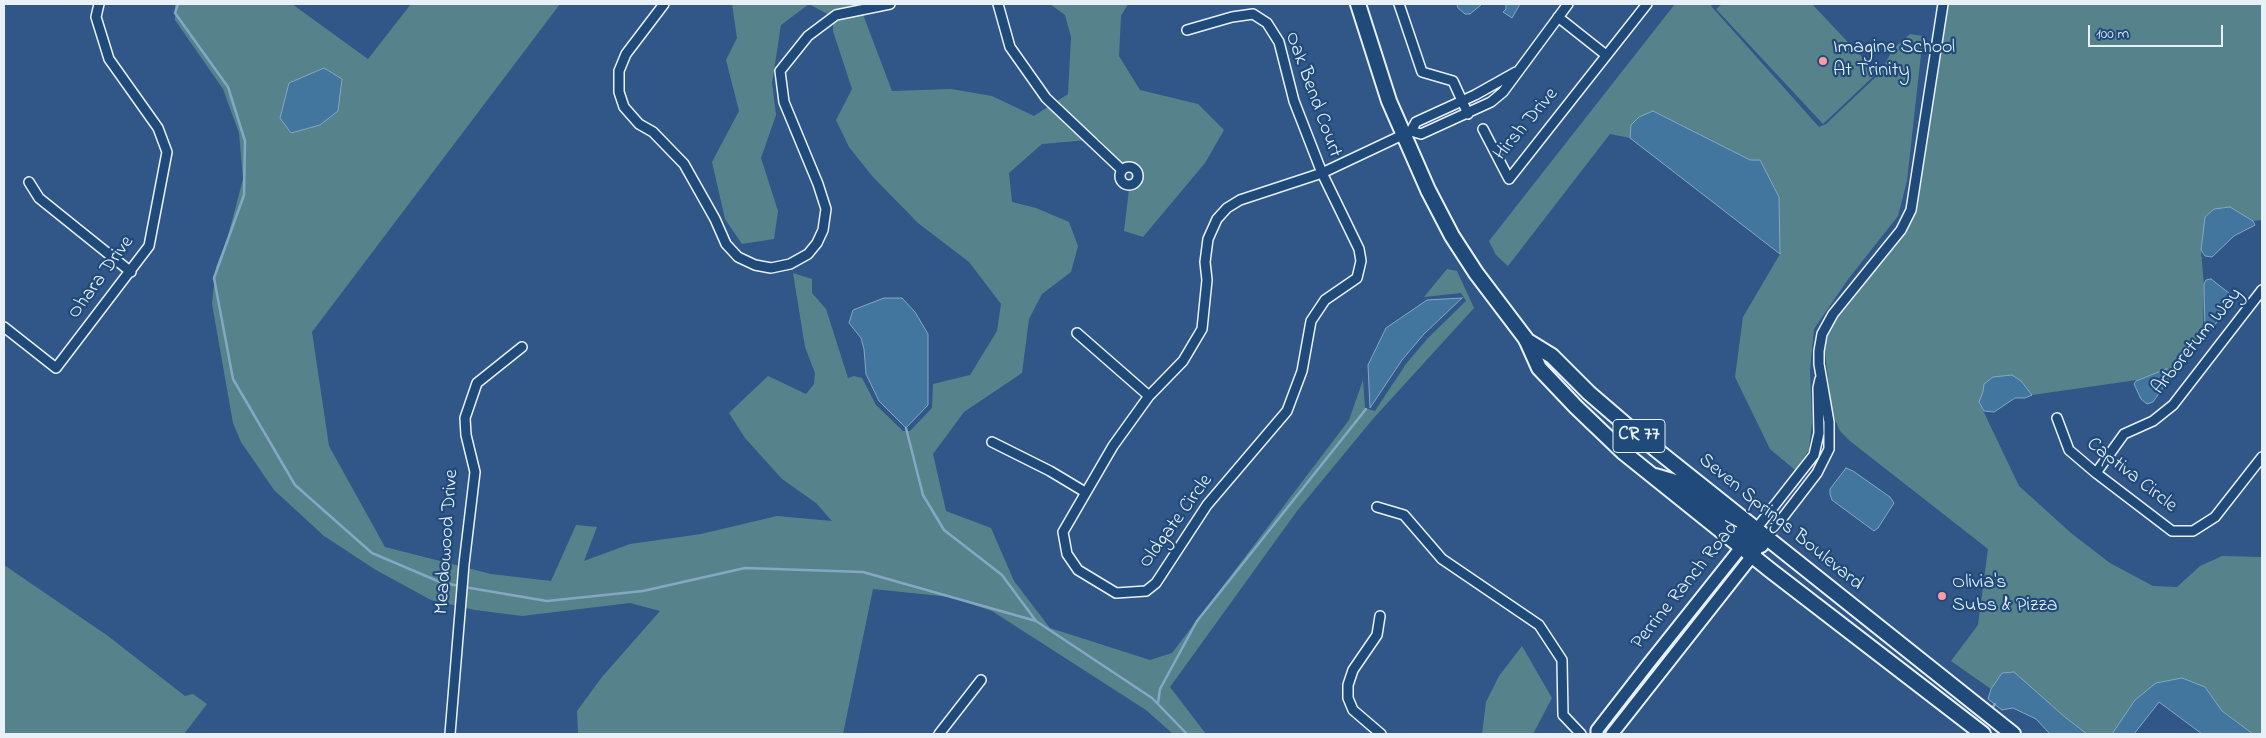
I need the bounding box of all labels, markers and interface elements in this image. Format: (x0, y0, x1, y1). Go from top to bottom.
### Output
scale bar (2091, 15, 2226, 47)
text: 100 m (2096, 23, 2129, 45)
street label: Oak Bend Court (1278, 29, 1346, 161)
place label: Imagine School At Trinity (1833, 37, 1955, 84)
marker: Imagine School At Trinity (1817, 55, 1829, 67)
street label: Hirsh Drive (1490, 84, 1564, 166)
street label: Ohara Drive (64, 232, 140, 324)
street label: Arboretum Way (2148, 284, 2248, 400)
road number: CR 77 (1613, 420, 1665, 452)
street label: Captiva Circle (2081, 433, 2181, 519)
street label: Seven Springs Boulevard (1693, 449, 1867, 597)
street label: Meadowood Drive (431, 469, 465, 615)
street label: Oldgate Circle (1135, 470, 1219, 574)
street label: Perrine Ranch Road (1627, 517, 1745, 655)
place label: Olivia's Subs & Pizza (1952, 572, 2058, 619)
marker: Olivia's Subs & Pizza (1936, 590, 1948, 602)

